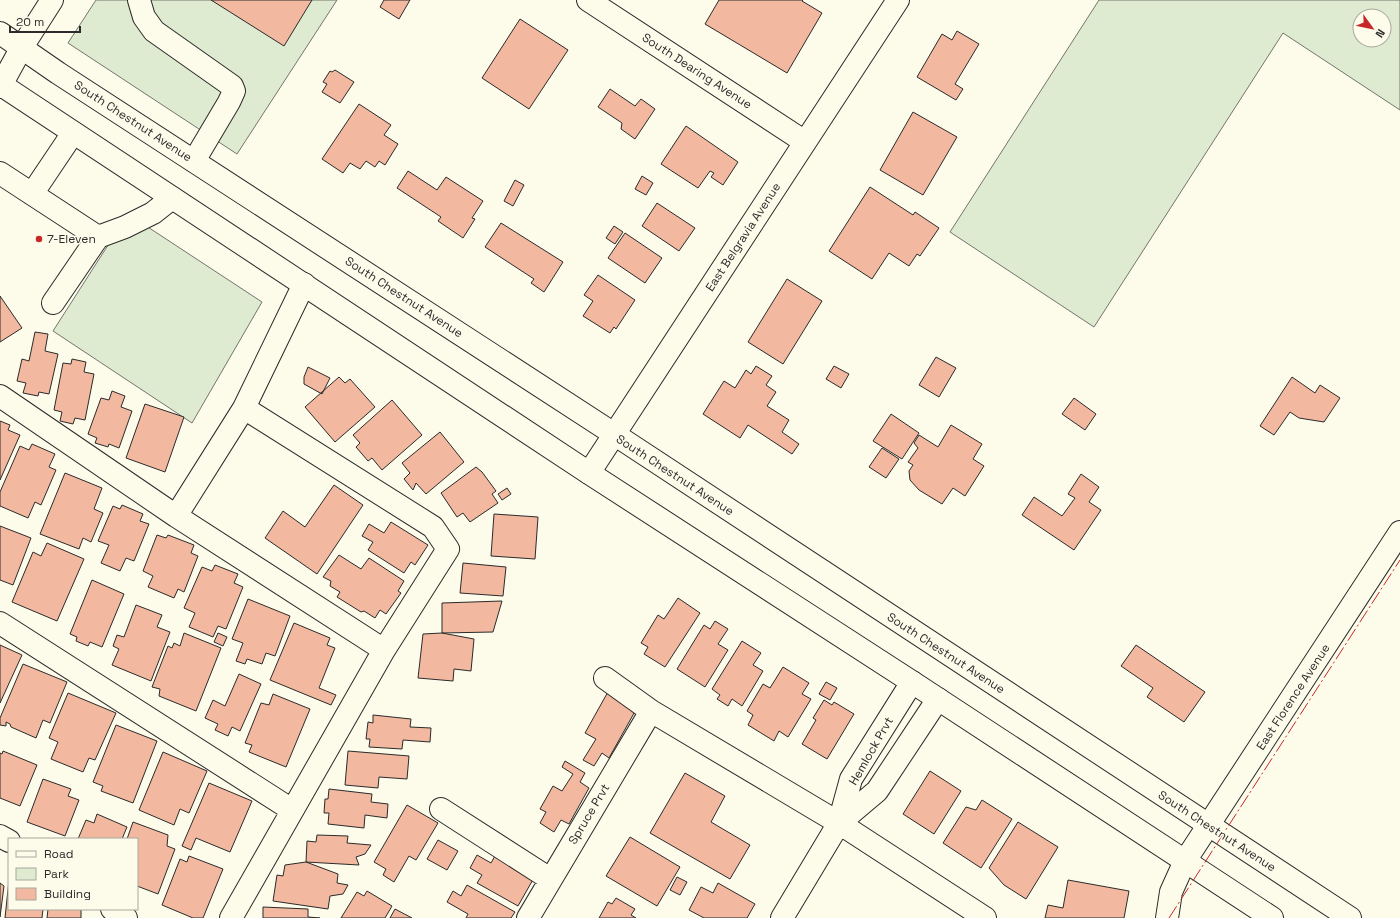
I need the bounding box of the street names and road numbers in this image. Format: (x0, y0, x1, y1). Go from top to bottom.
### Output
street label: South Dearing Avenue (639, 29, 755, 113)
street label: South Chestnut Avenue (71, 77, 195, 165)
street label: East Belgravia Avenue (702, 180, 784, 294)
street label: South Chestnut Avenue (342, 253, 466, 341)
street label: South Chestnut Avenue (613, 431, 737, 519)
street label: South Chestnut Avenue (884, 609, 1008, 697)
street label: East Florence Avenue (1253, 641, 1333, 753)
street label: Hemlock Prvt (845, 714, 897, 788)
street label: Spruce Prvt (565, 781, 613, 847)
street label: South Chestnut Avenue (1155, 787, 1279, 875)

